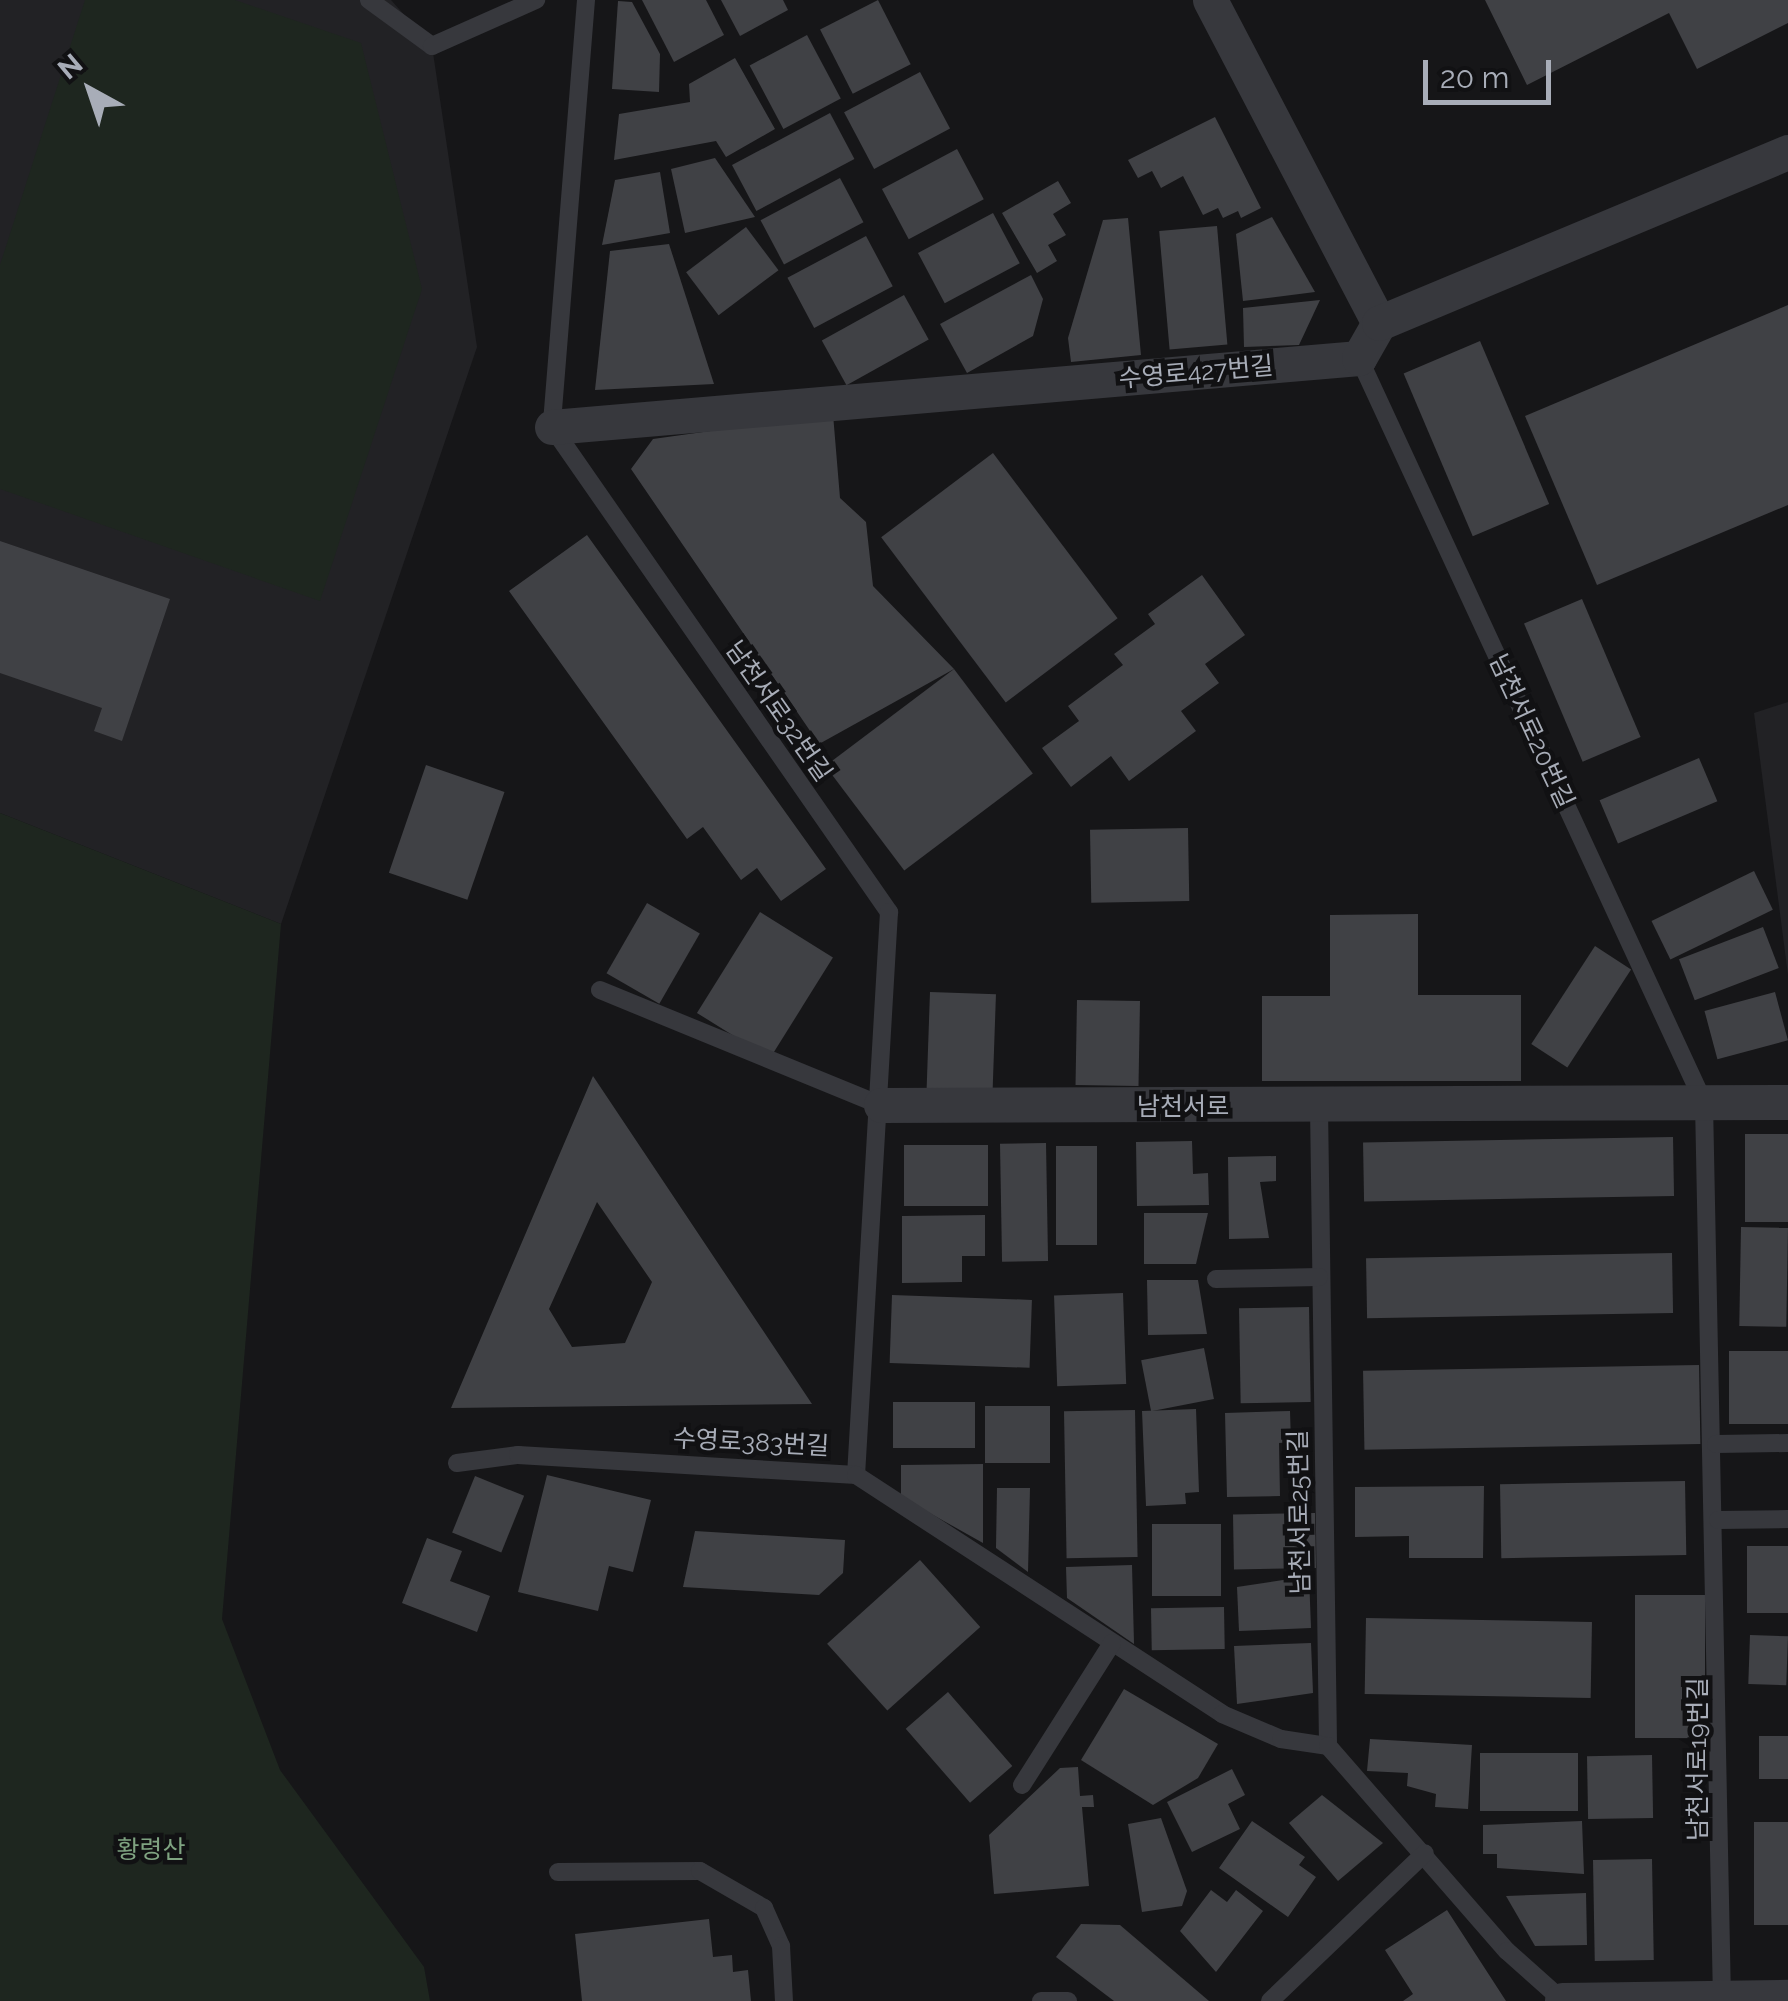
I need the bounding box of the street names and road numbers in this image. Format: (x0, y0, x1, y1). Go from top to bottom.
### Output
street label: 수영로427번길 (1117, 350, 1275, 394)
street label: 남천서로32번길 (720, 635, 838, 787)
street label: 남천서로20번길 (1483, 649, 1581, 813)
street label: 남천서로 (1137, 1091, 1229, 1121)
street label: 수영로383번길 (672, 1423, 830, 1461)
street label: 남천서로25번길 (1283, 1429, 1315, 1595)
street label: 남천서로19번길 (1682, 1677, 1712, 1841)

